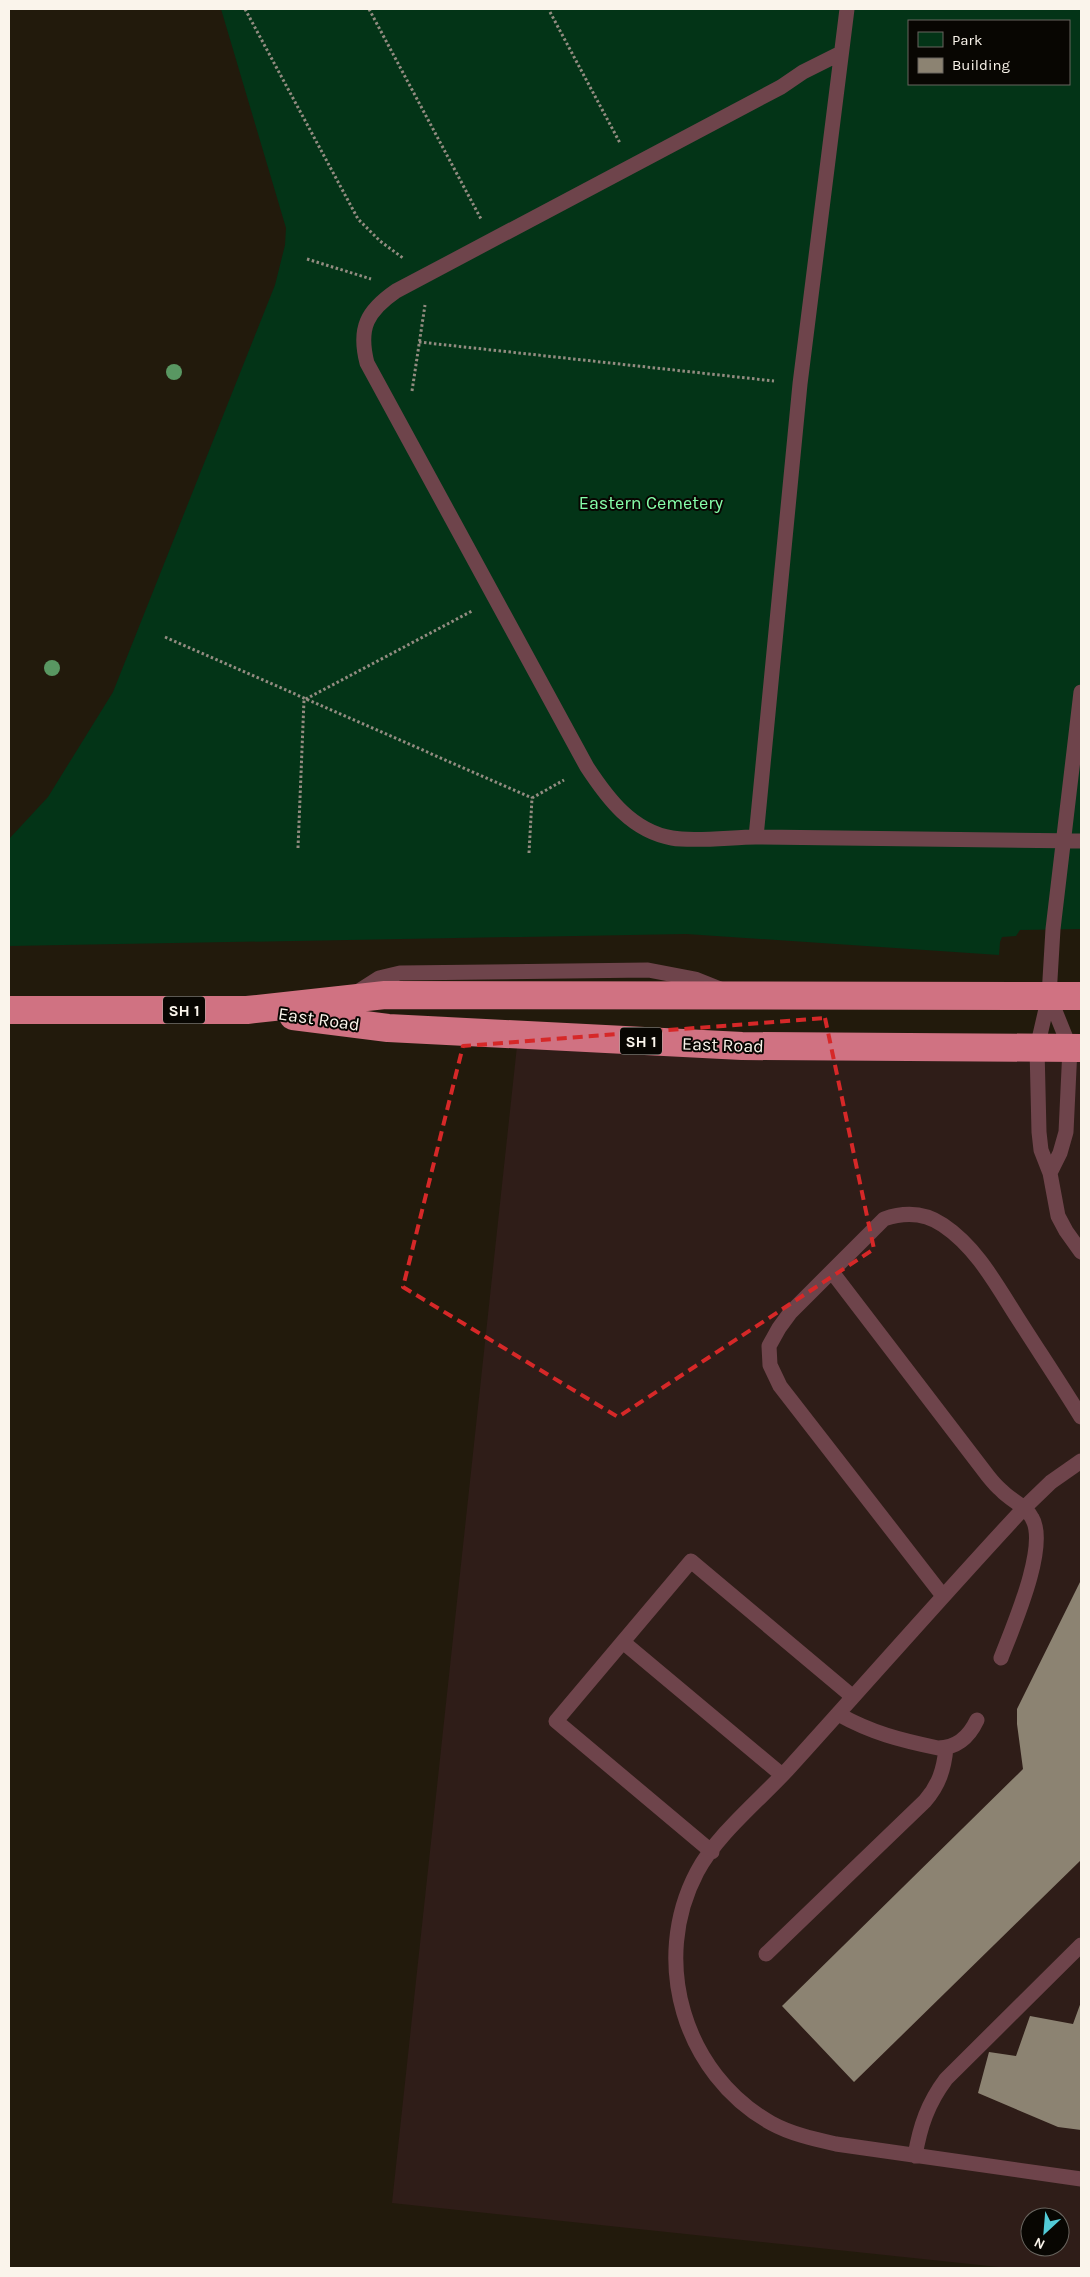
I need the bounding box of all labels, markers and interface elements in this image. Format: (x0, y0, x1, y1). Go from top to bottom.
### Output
legend (908, 20, 1070, 85)
text: Park (952, 31, 982, 49)
text: Building (952, 56, 1010, 74)
park label: Eastern Cemetery (579, 492, 724, 514)
road number: SH 1 (163, 996, 205, 1024)
street label: East Road (277, 1002, 361, 1036)
road number: SH 1 (620, 1028, 662, 1054)
street label: East Road (682, 1033, 764, 1057)
north arrow (1020, 2207, 1070, 2257)
text: N (1031, 2233, 1048, 2253)

